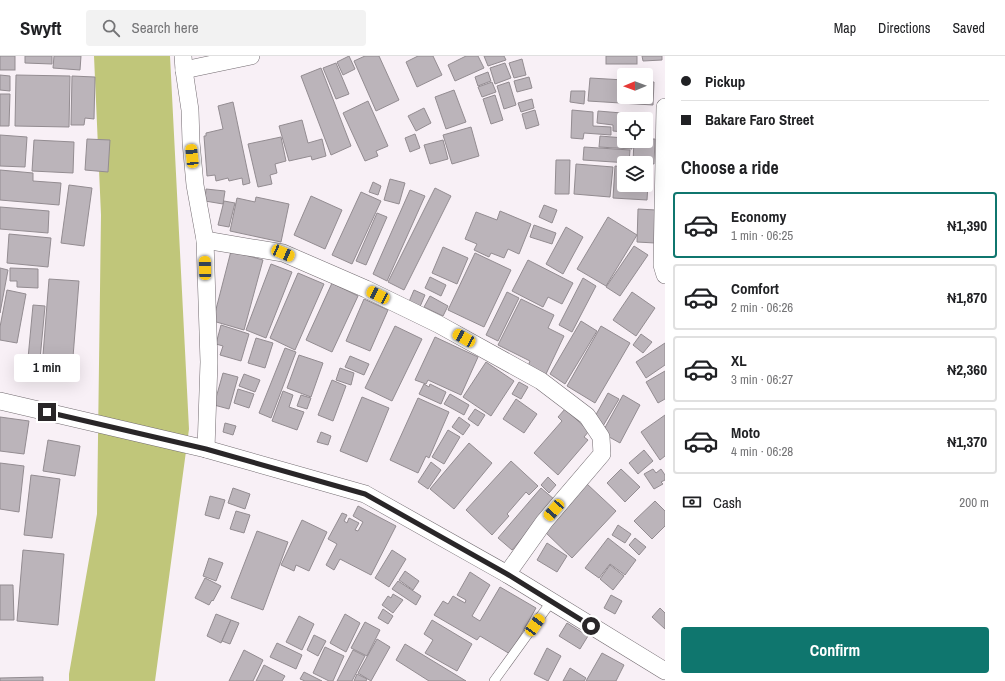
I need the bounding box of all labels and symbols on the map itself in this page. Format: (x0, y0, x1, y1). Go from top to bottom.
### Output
north arrow (617, 68, 653, 104)
car (185, 143, 199, 169)
car (270, 243, 296, 263)
car (199, 256, 211, 280)
car (365, 284, 391, 306)
car (451, 327, 477, 349)
callout: 1 min (14, 354, 80, 382)
route end (38, 403, 56, 421)
car (542, 497, 566, 523)
car (523, 612, 547, 638)
route start (582, 617, 600, 635)

